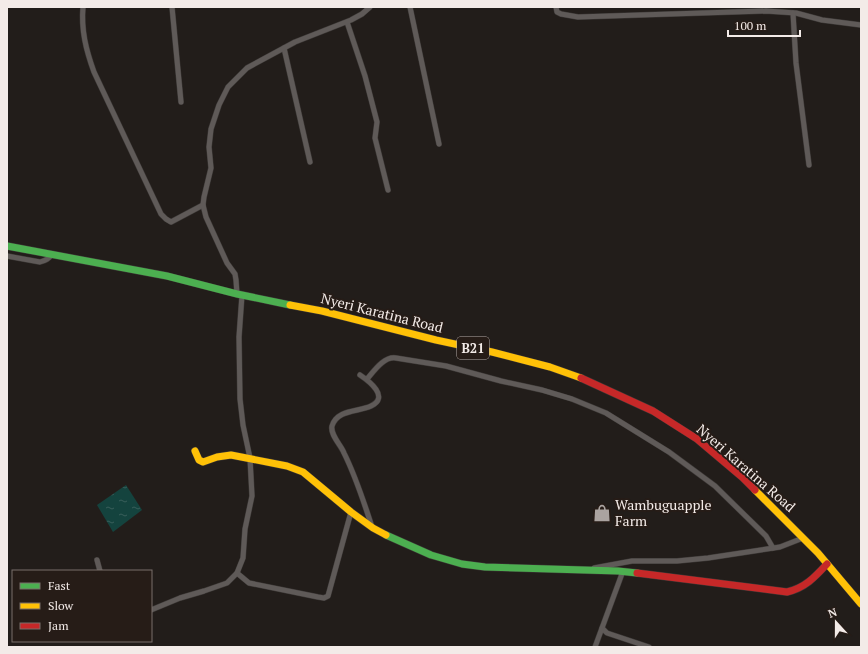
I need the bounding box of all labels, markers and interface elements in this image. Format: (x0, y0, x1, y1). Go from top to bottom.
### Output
scale bar (728, 12, 800, 38)
text: 100 m (734, 18, 767, 33)
street label: Nyeri Karatina Road (319, 288, 445, 337)
road number: B21 (457, 337, 489, 359)
street label: Nyeri Karatina Road (693, 419, 800, 516)
place label: Wambuguapple Farm (615, 495, 712, 530)
shop icon: Wambuguapple Farm (592, 503, 612, 523)
legend (12, 570, 152, 642)
text: Fast (48, 578, 71, 593)
text: Slow (48, 598, 74, 613)
north arrow (816, 602, 856, 642)
text: N (826, 604, 839, 621)
text: Jam (48, 618, 69, 633)

